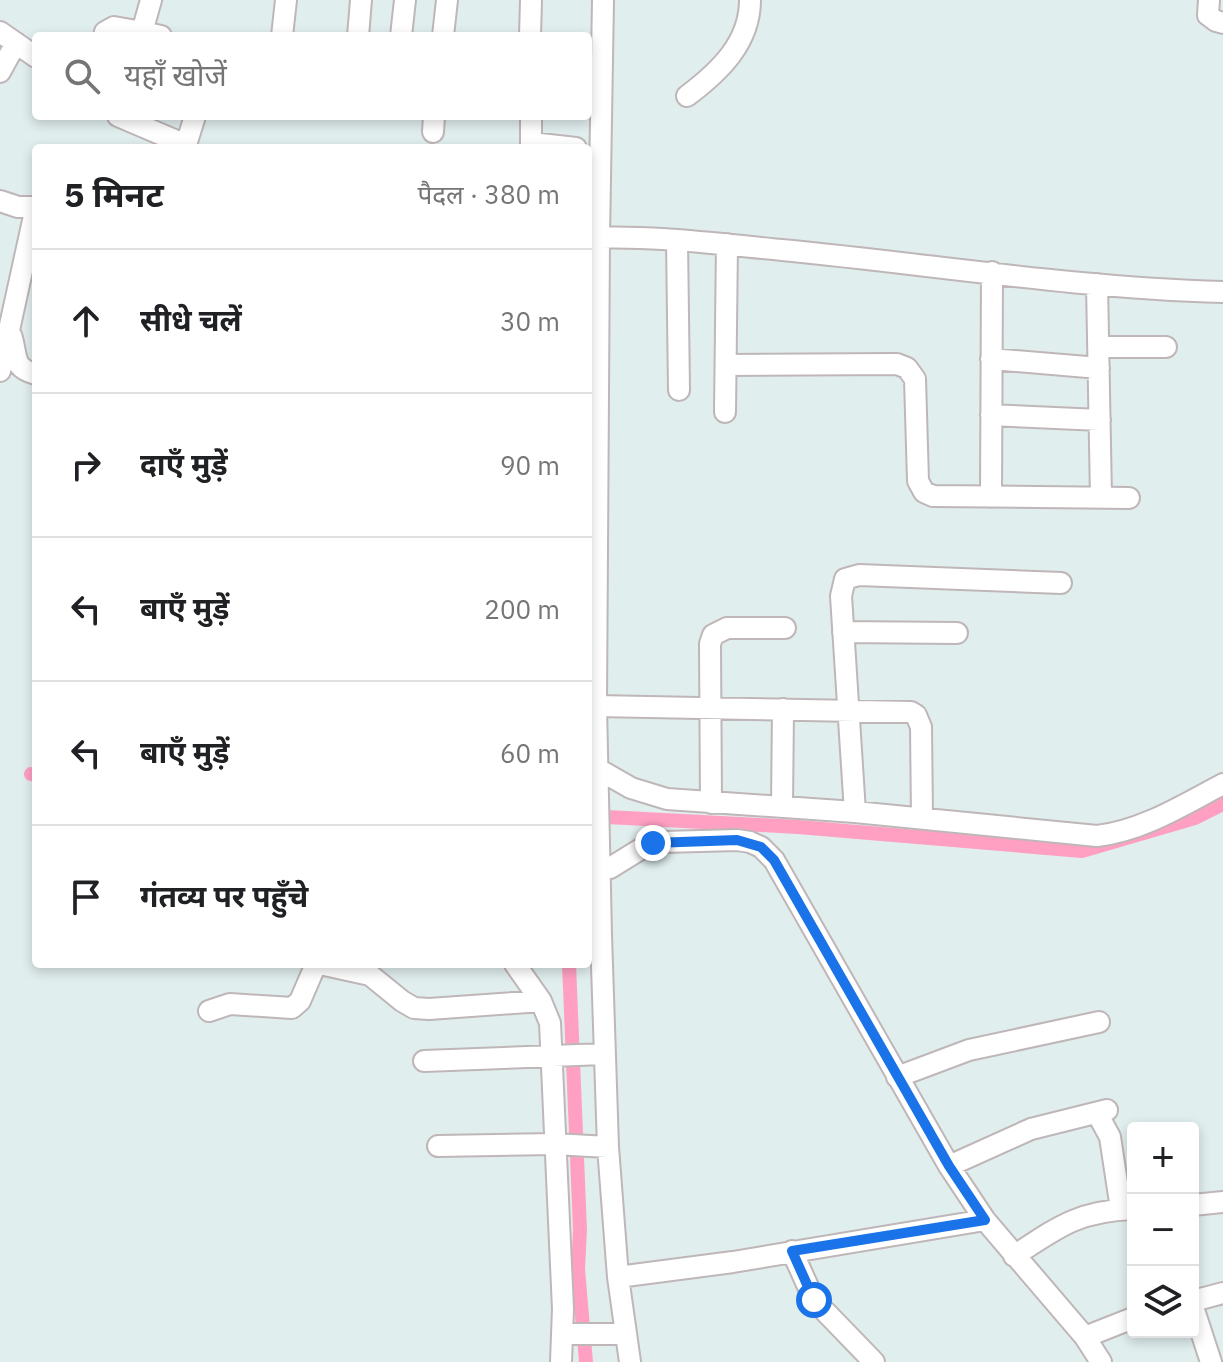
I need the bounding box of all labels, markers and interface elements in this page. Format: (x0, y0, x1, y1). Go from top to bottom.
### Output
search box (32, 32, 592, 120)
icon: search (60, 54, 104, 98)
text: यहाँ खोजें (124, 55, 227, 94)
text: 5 मिनट (64, 172, 164, 216)
text: पैदल · 380 m (417, 177, 560, 211)
icon: ahead (64, 299, 108, 343)
text: सीधे चलें (140, 300, 242, 339)
text: 30 m (500, 304, 560, 338)
icon: right (64, 443, 108, 487)
text: दाएँ मुड़ें (140, 444, 228, 483)
text: 90 m (500, 448, 560, 482)
icon: left (64, 587, 108, 631)
text: बाएँ मुड़ें (140, 588, 229, 627)
text: 200 m (484, 592, 560, 626)
icon: left (64, 731, 108, 775)
text: बाएँ मुड़ें (140, 732, 229, 771)
text: 60 m (500, 736, 560, 770)
route end (635, 825, 671, 861)
icon: arrive (64, 875, 108, 919)
text: गंतव्य पर पहुँचे (140, 876, 308, 915)
map controls (1127, 1122, 1199, 1338)
button: + (1127, 1122, 1199, 1194)
button: − (1127, 1194, 1199, 1266)
button: layers (1127, 1266, 1199, 1338)
route start (796, 1282, 832, 1318)

